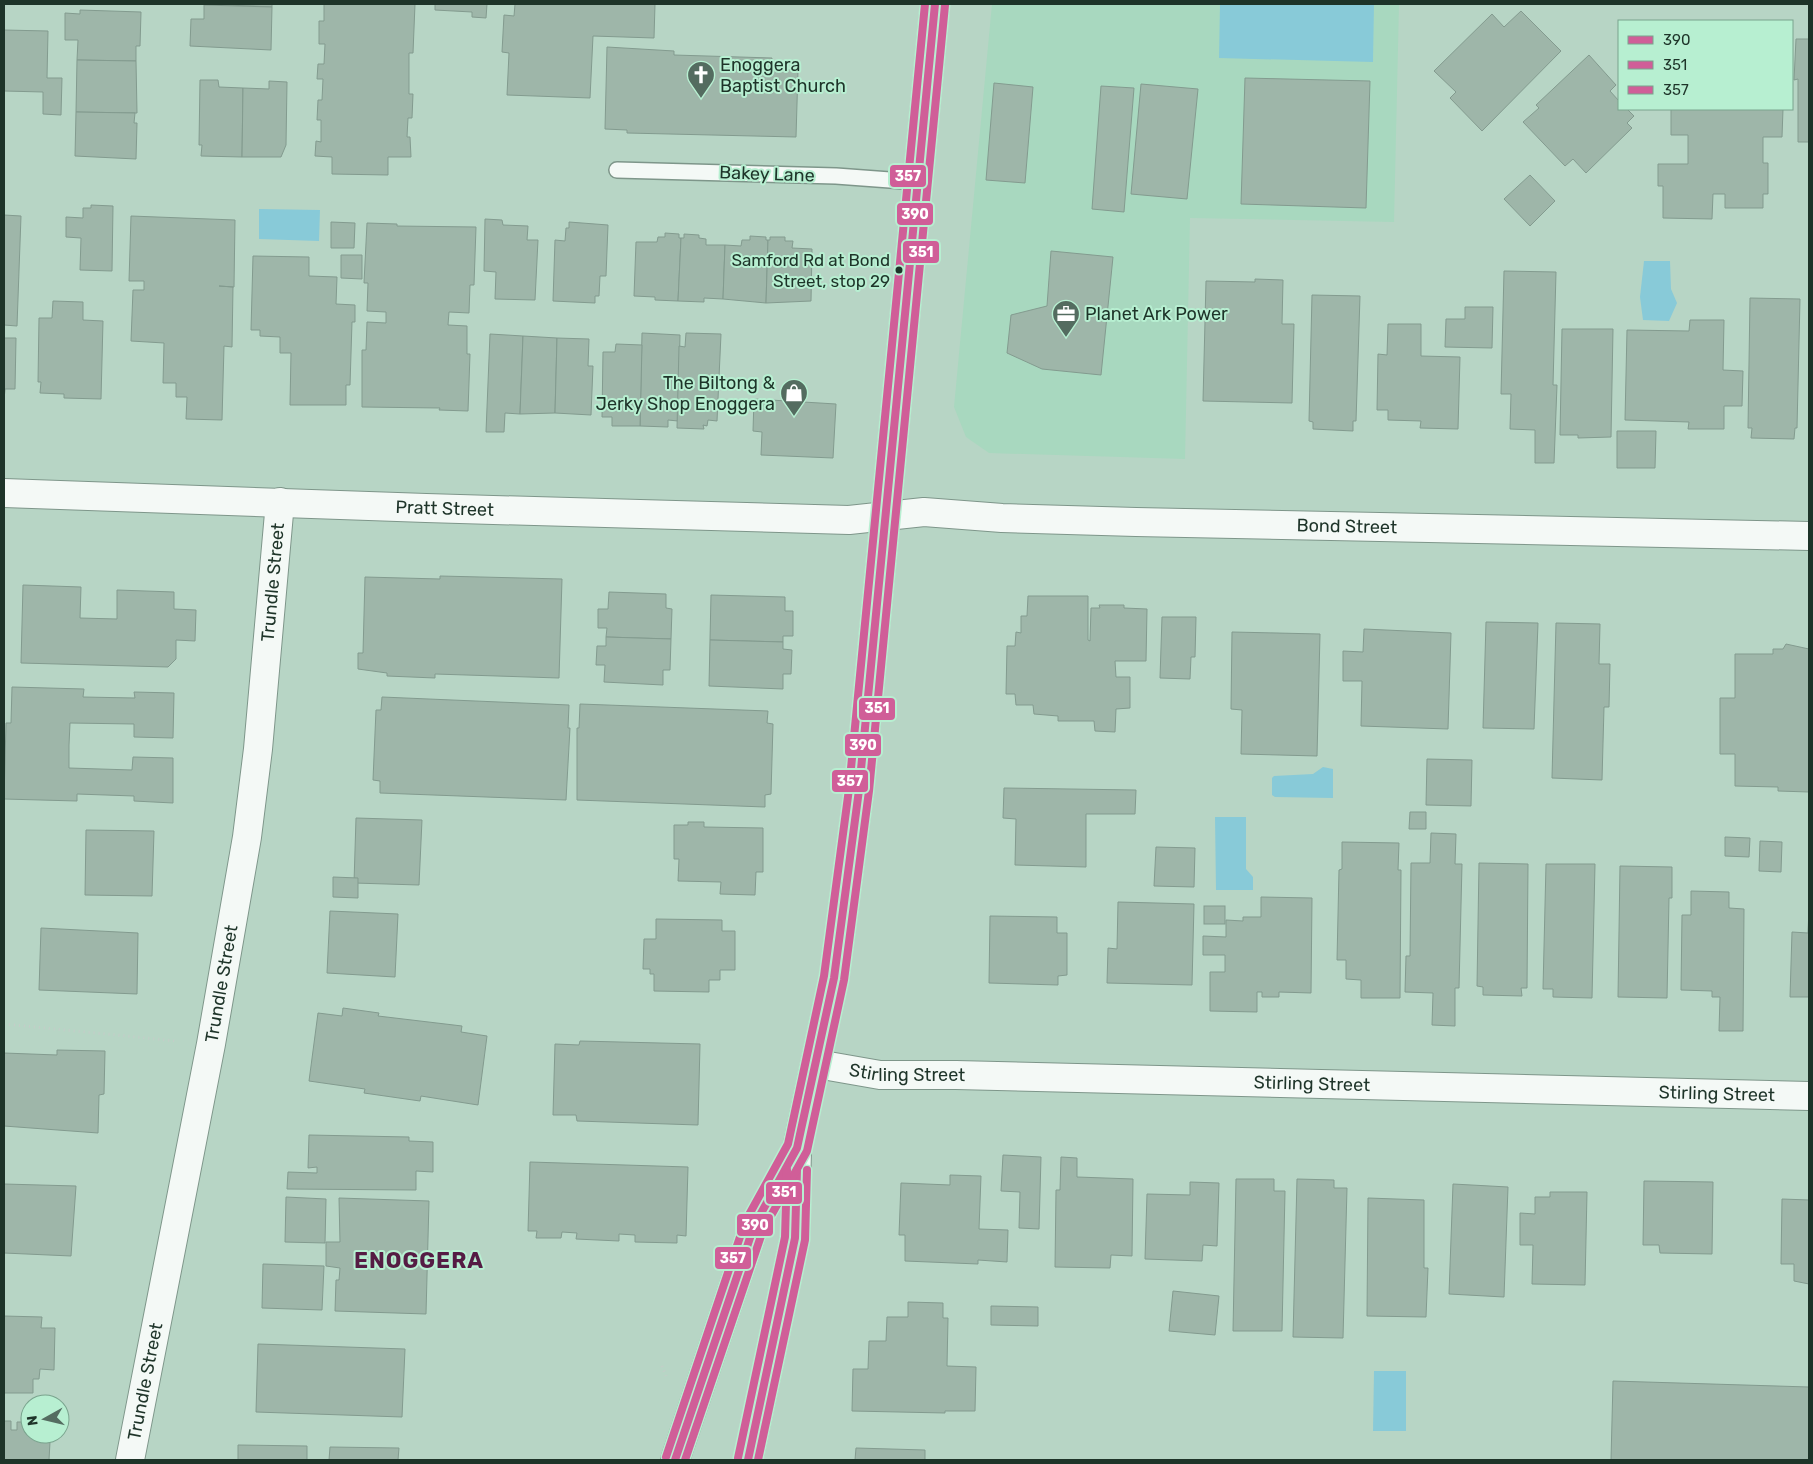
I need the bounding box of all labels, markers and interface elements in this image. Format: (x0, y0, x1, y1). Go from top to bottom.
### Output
legend (1618, 20, 1793, 110)
text: 390 (1663, 31, 1690, 49)
place label: Enoggera Baptist Church (720, 54, 846, 97)
text: 351 (1663, 56, 1687, 74)
church icon: Enoggera Baptist Church (686, 60, 716, 99)
text: 357 (1663, 81, 1689, 99)
street label: Bakey Lane (719, 161, 815, 187)
line badge: 357 (889, 164, 927, 188)
text: 357 (895, 168, 921, 185)
line badge: 390 (896, 202, 934, 226)
text: 390 (901, 206, 929, 223)
line badge: 351 (902, 240, 940, 264)
text: 351 (908, 244, 934, 261)
place label: Samford Rd at Bond Street, stop 29 (731, 250, 890, 291)
marker: Samford Rd at Bond Street, stop 29 (894, 265, 904, 275)
office icon: Planet Ark Power (1051, 299, 1081, 338)
place label: Planet Ark Power (1085, 303, 1228, 325)
place label: The Biltong & Jerky Shop Enoggera (596, 372, 775, 415)
shop icon: The Biltong & Jerky Shop Enoggera (779, 378, 809, 417)
street label: Pratt Street (395, 496, 494, 521)
street label: Bond Street (1296, 514, 1397, 538)
street label: Trundle Street (257, 522, 289, 643)
line badge: 351 (858, 697, 896, 721)
text: 351 (864, 700, 890, 717)
line badge: 390 (844, 733, 882, 757)
text: 390 (849, 737, 877, 754)
line badge: 357 (831, 769, 869, 793)
text: 357 (837, 773, 863, 790)
street label: Trundle Street (200, 923, 243, 1044)
street label: Stirling Street (847, 1059, 966, 1086)
street label: Stirling Street (1253, 1071, 1370, 1096)
street label: Stirling Street (1658, 1081, 1775, 1106)
line badge: 351 (765, 1181, 803, 1205)
text: 351 (771, 1184, 797, 1201)
line badge: 390 (736, 1213, 774, 1237)
text: 390 (741, 1217, 769, 1234)
line badge: 357 (714, 1246, 752, 1270)
district label: ENOGGERA (354, 1247, 484, 1274)
text: 357 (720, 1250, 746, 1267)
street label: Trundle Street (123, 1321, 167, 1442)
north arrow (20, 1394, 70, 1444)
text: N (24, 1415, 42, 1427)

